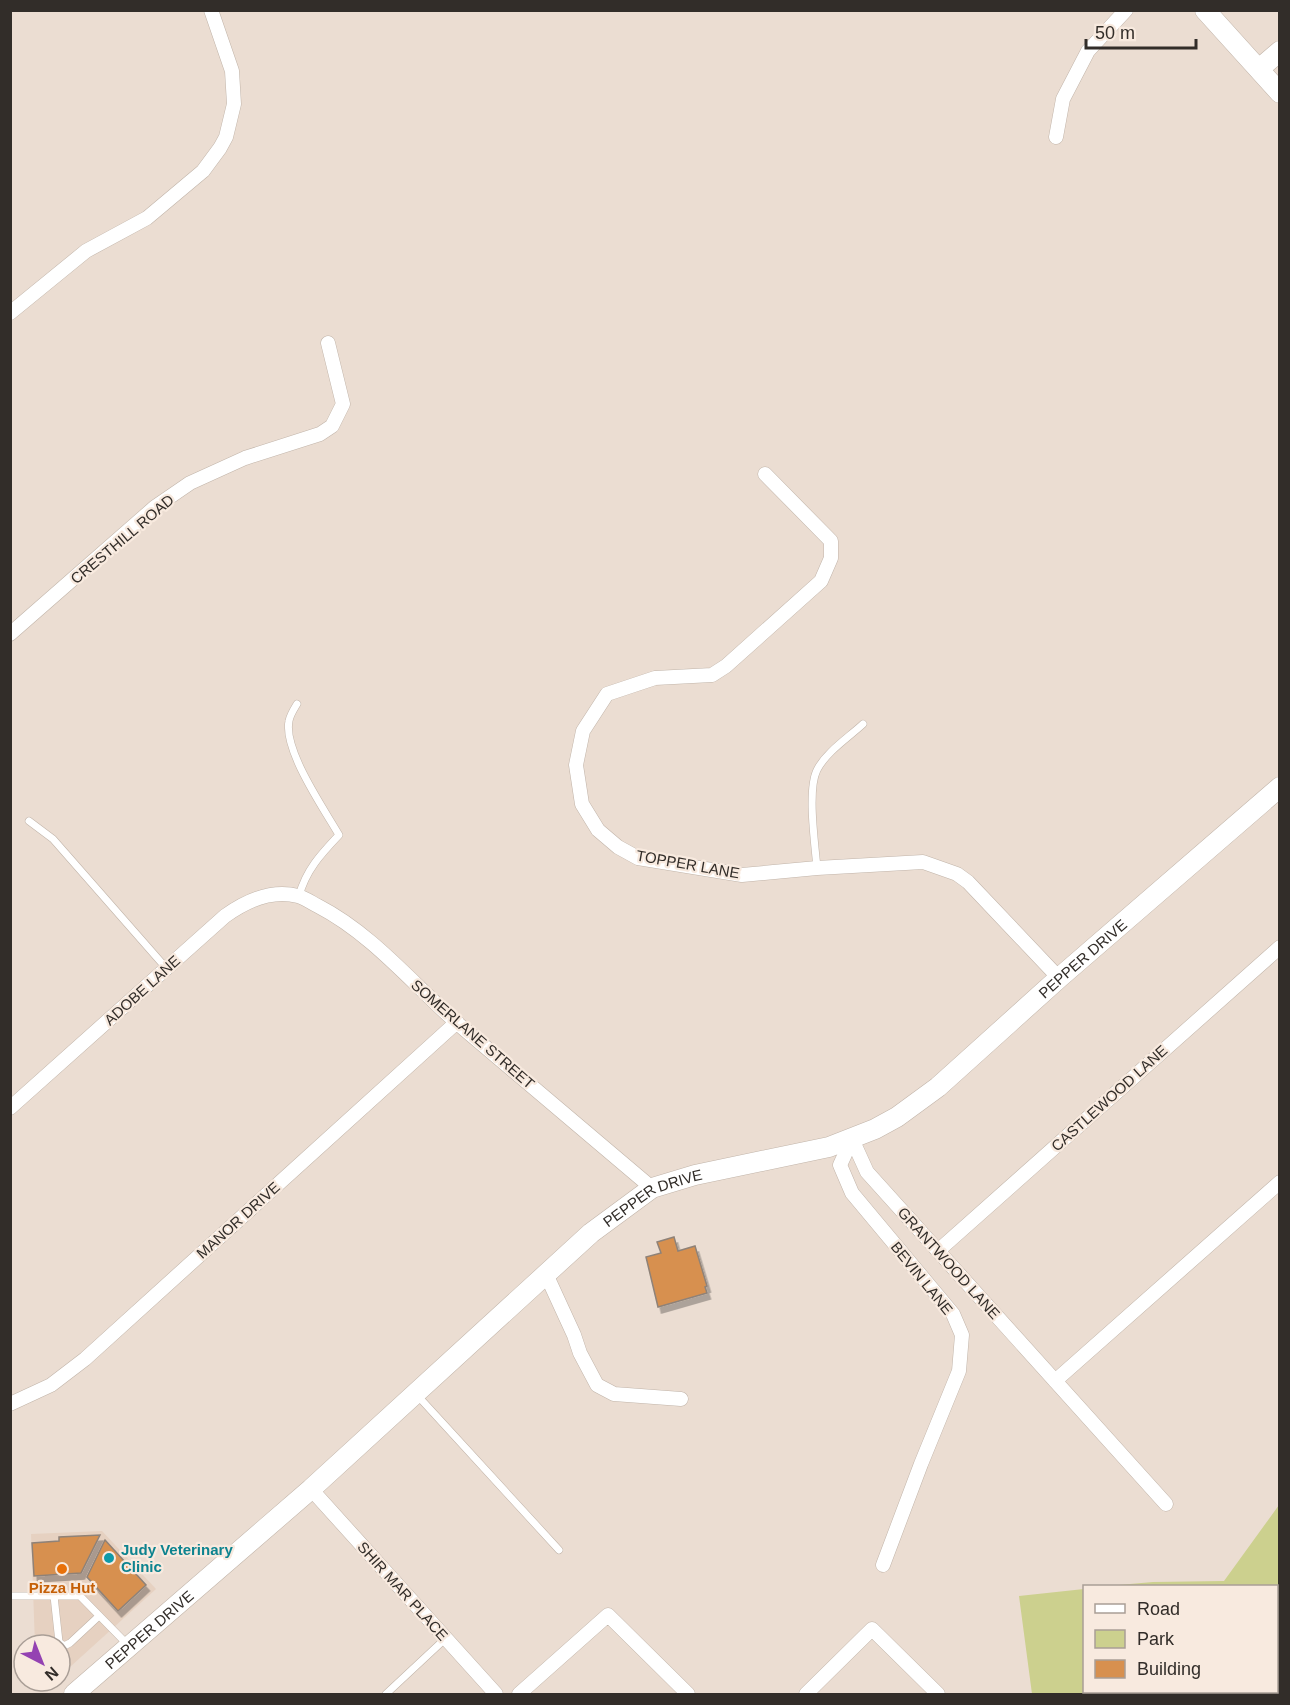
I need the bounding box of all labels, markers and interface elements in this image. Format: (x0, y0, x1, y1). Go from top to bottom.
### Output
scale bar (1086, 12, 1196, 50)
text: 50 m (1095, 23, 1135, 43)
street label: CRESTHILL ROAD (67, 491, 177, 587)
street label: TOPPER LANE (635, 847, 741, 881)
street label: PEPPER DRIVE (1035, 915, 1130, 1001)
street label: ADOBE LANE (101, 952, 183, 1028)
street label: SOMERLANE STREET (408, 976, 538, 1092)
street label: CASTLEWOOD LANE (1048, 1041, 1170, 1155)
street label: PEPPER DRIVE (599, 1165, 704, 1230)
street label: MANOR DRIVE (193, 1178, 283, 1262)
street label: GRANTWOOD LANE (894, 1204, 1004, 1322)
street label: BEVIN LANE (888, 1238, 956, 1318)
street label: SHIR MAR PLACE (354, 1538, 452, 1644)
place label: Judy Veterinary Clinic (121, 1541, 233, 1575)
marker: Judy Veterinary Clinic (102, 1551, 116, 1565)
marker: Pizza Hut (55, 1562, 69, 1576)
place label: Pizza Hut (29, 1579, 95, 1596)
legend (1083, 1585, 1278, 1693)
street label: PEPPER DRIVE (101, 1587, 196, 1672)
text: Road (1137, 1599, 1180, 1619)
text: Park (1137, 1629, 1175, 1649)
north arrow (12, 1633, 72, 1693)
text: Building (1137, 1659, 1201, 1679)
text: N (42, 1664, 62, 1684)

